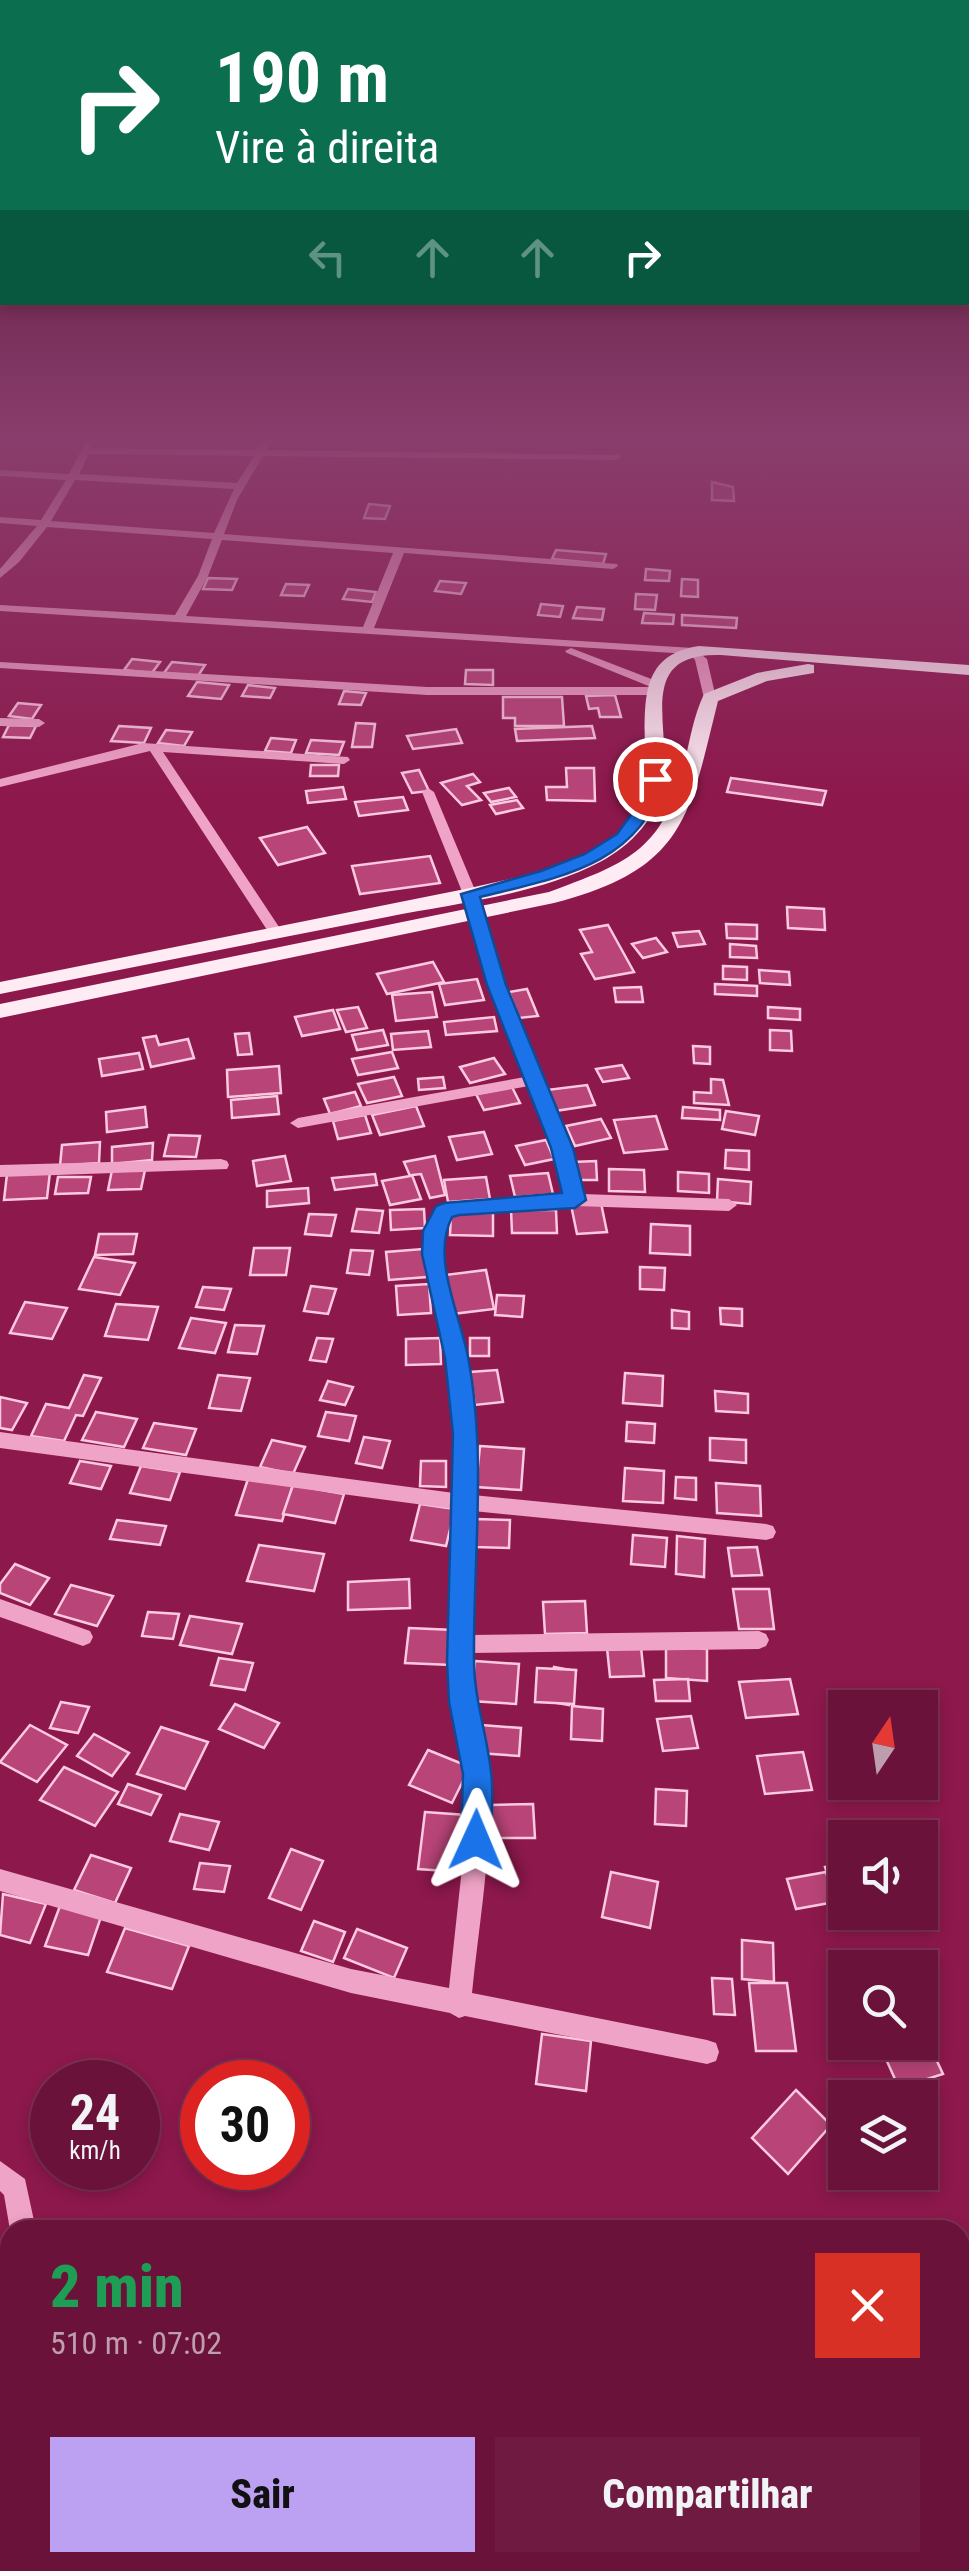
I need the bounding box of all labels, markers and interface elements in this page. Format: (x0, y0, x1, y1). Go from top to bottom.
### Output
text: 190 m (215, 37, 389, 119)
icon: right (50, 40, 180, 170)
text: Vire à direita (215, 121, 439, 174)
icon: left (300, 230, 355, 285)
icon: ahead (405, 230, 460, 285)
icon: ahead (510, 230, 565, 285)
icon: right (615, 230, 670, 285)
pin (613, 737, 698, 822)
icon: arrive (628, 752, 683, 807)
north arrow (828, 1690, 938, 1800)
map controls (828, 1690, 938, 2190)
position arrow (424, 1788, 528, 1892)
button: sound (828, 1820, 938, 1930)
button: search (828, 1950, 938, 2060)
speed limit sign: 30 (180, 2060, 310, 2190)
button: layers (828, 2080, 938, 2190)
text: 24 (70, 2084, 120, 2142)
text: km/h (69, 2136, 121, 2165)
text: 2 min (50, 2251, 184, 2322)
button: close (815, 2253, 920, 2358)
text: 510 m · 07:02 (50, 2324, 222, 2362)
button: Sair (50, 2437, 475, 2552)
button: Compartilhar (495, 2437, 920, 2552)

